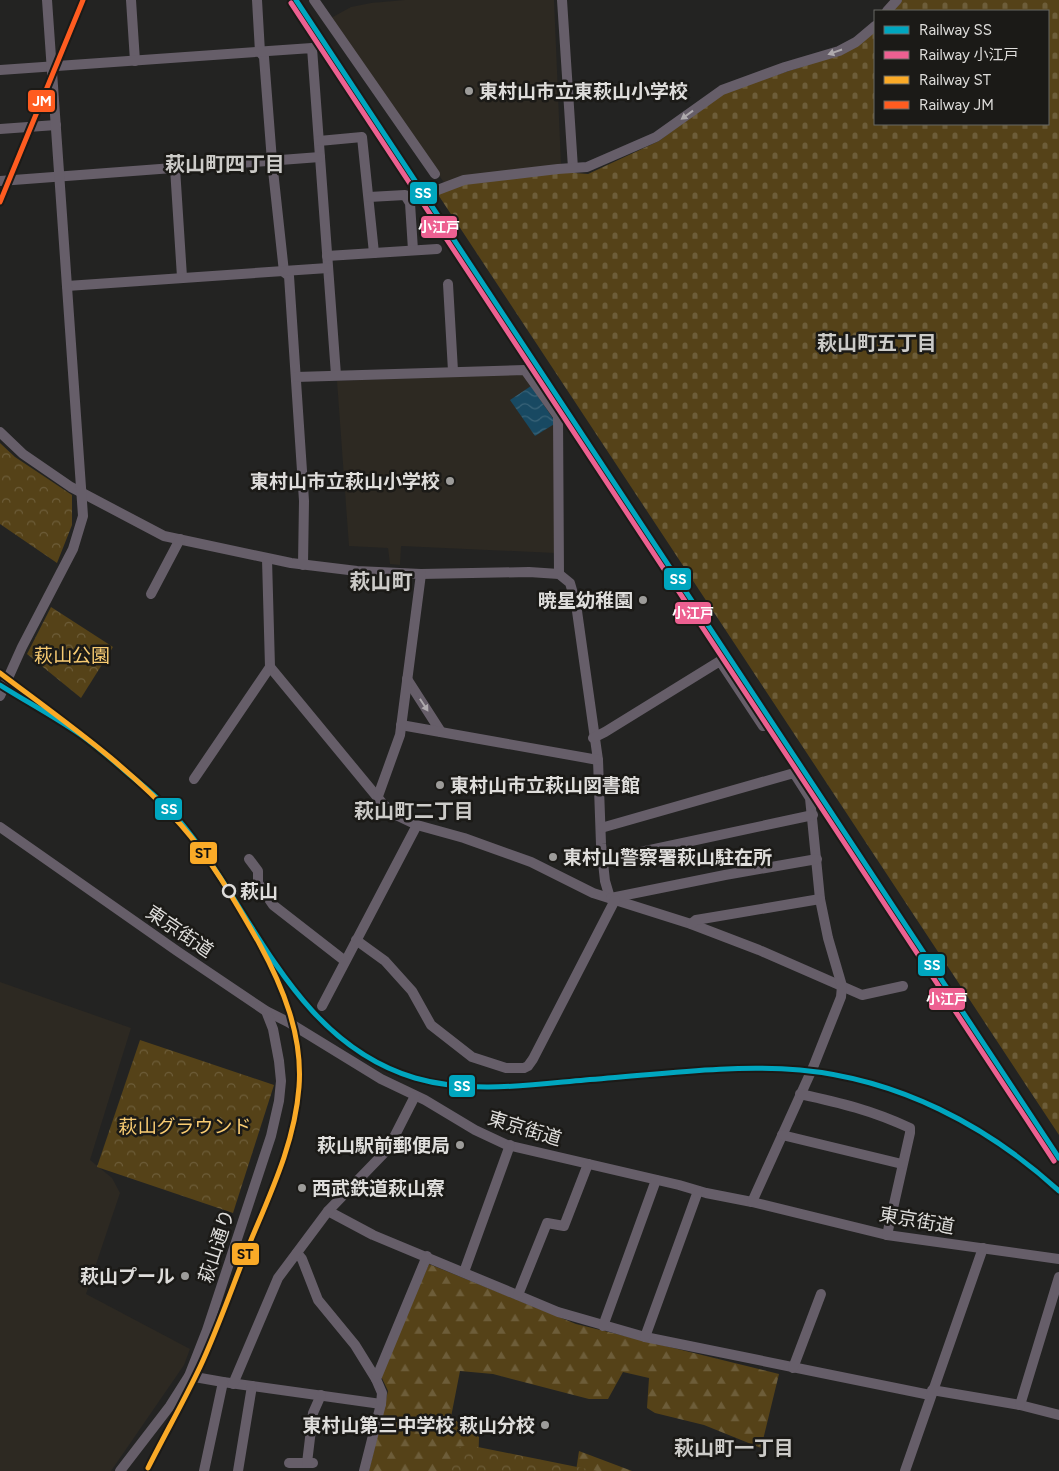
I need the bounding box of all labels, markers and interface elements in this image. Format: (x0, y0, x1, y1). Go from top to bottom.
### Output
legend (874, 10, 1049, 125)
text: Railway SS (919, 21, 992, 39)
text: Railway 小江戸 (919, 46, 1019, 64)
one-way arrow (827, 48, 842, 56)
text: Railway ST (919, 71, 992, 89)
place label: 東村山市立東萩山小学校 (479, 80, 688, 103)
marker: 東村山市立東萩山小学校 (463, 85, 475, 97)
line badge: JM (27, 89, 56, 113)
text: JM (32, 93, 52, 110)
text: Railway JM (919, 96, 994, 114)
one-way arrow (680, 110, 694, 120)
district label: 萩山町四丁目 (165, 152, 285, 176)
line badge: SS (409, 181, 438, 205)
text: SS (415, 185, 432, 202)
line badge: 小江戸 (420, 215, 458, 239)
text: 小江戸 (418, 219, 460, 236)
district label: 萩山町五丁目 (817, 331, 937, 355)
place label: 東村山市立萩山小学校 (250, 470, 440, 493)
marker: 東村山市立萩山小学校 (444, 475, 456, 487)
line badge: SS (663, 567, 692, 591)
district label: 萩山町 (350, 569, 413, 594)
text: SS (670, 571, 687, 588)
place label: 暁星幼稚園 (538, 589, 633, 612)
marker: 暁星幼稚園 (637, 594, 649, 606)
line badge: 小江戸 (674, 601, 712, 625)
text: 小江戸 (672, 605, 714, 622)
park label: 萩山公園 (34, 644, 110, 667)
one-way arrow (419, 699, 429, 712)
place label: 東村山市立萩山図書館 (450, 774, 640, 797)
marker: 東村山市立萩山図書館 (434, 779, 446, 791)
line badge: SS (154, 797, 183, 821)
district label: 萩山町二丁目 (354, 799, 474, 823)
text: SS (161, 801, 178, 818)
line badge: ST (189, 841, 218, 865)
text: ST (195, 845, 211, 862)
place label: 東村山警察署萩山駐在所 (563, 846, 772, 869)
marker: 東村山警察署萩山駐在所 (547, 851, 559, 863)
place label: 萩山 (240, 880, 278, 903)
marker: 萩山 (222, 884, 236, 898)
street label: 東京街道 (142, 901, 218, 962)
line badge: SS (917, 953, 946, 977)
text: SS (924, 957, 941, 974)
line badge: 小江戸 (928, 987, 966, 1011)
text: 小江戸 (926, 991, 968, 1008)
line badge: SS (448, 1074, 476, 1098)
text: SS (454, 1078, 471, 1095)
street label: 東京街道 (485, 1106, 565, 1151)
park label: 萩山グラウンド (118, 1115, 252, 1138)
place label: 萩山駅前郵便局 (317, 1134, 450, 1157)
marker: 萩山駅前郵便局 (454, 1139, 466, 1151)
place label: 西武鉄道萩山寮 (312, 1177, 445, 1200)
marker: 西武鉄道萩山寮 (296, 1182, 308, 1194)
street label: 東京街道 (877, 1203, 956, 1238)
street label: 萩山通り (194, 1206, 239, 1286)
line badge: ST (231, 1242, 260, 1266)
text: ST (237, 1246, 253, 1263)
place label: 萩山プール (80, 1265, 175, 1288)
marker: 萩山プール (179, 1270, 191, 1282)
place label: 東村山第三中学校 萩山分校 (302, 1414, 535, 1437)
marker: 東村山第三中学校 萩山分校 (539, 1419, 551, 1431)
district label: 萩山町一丁目 (674, 1436, 794, 1460)

